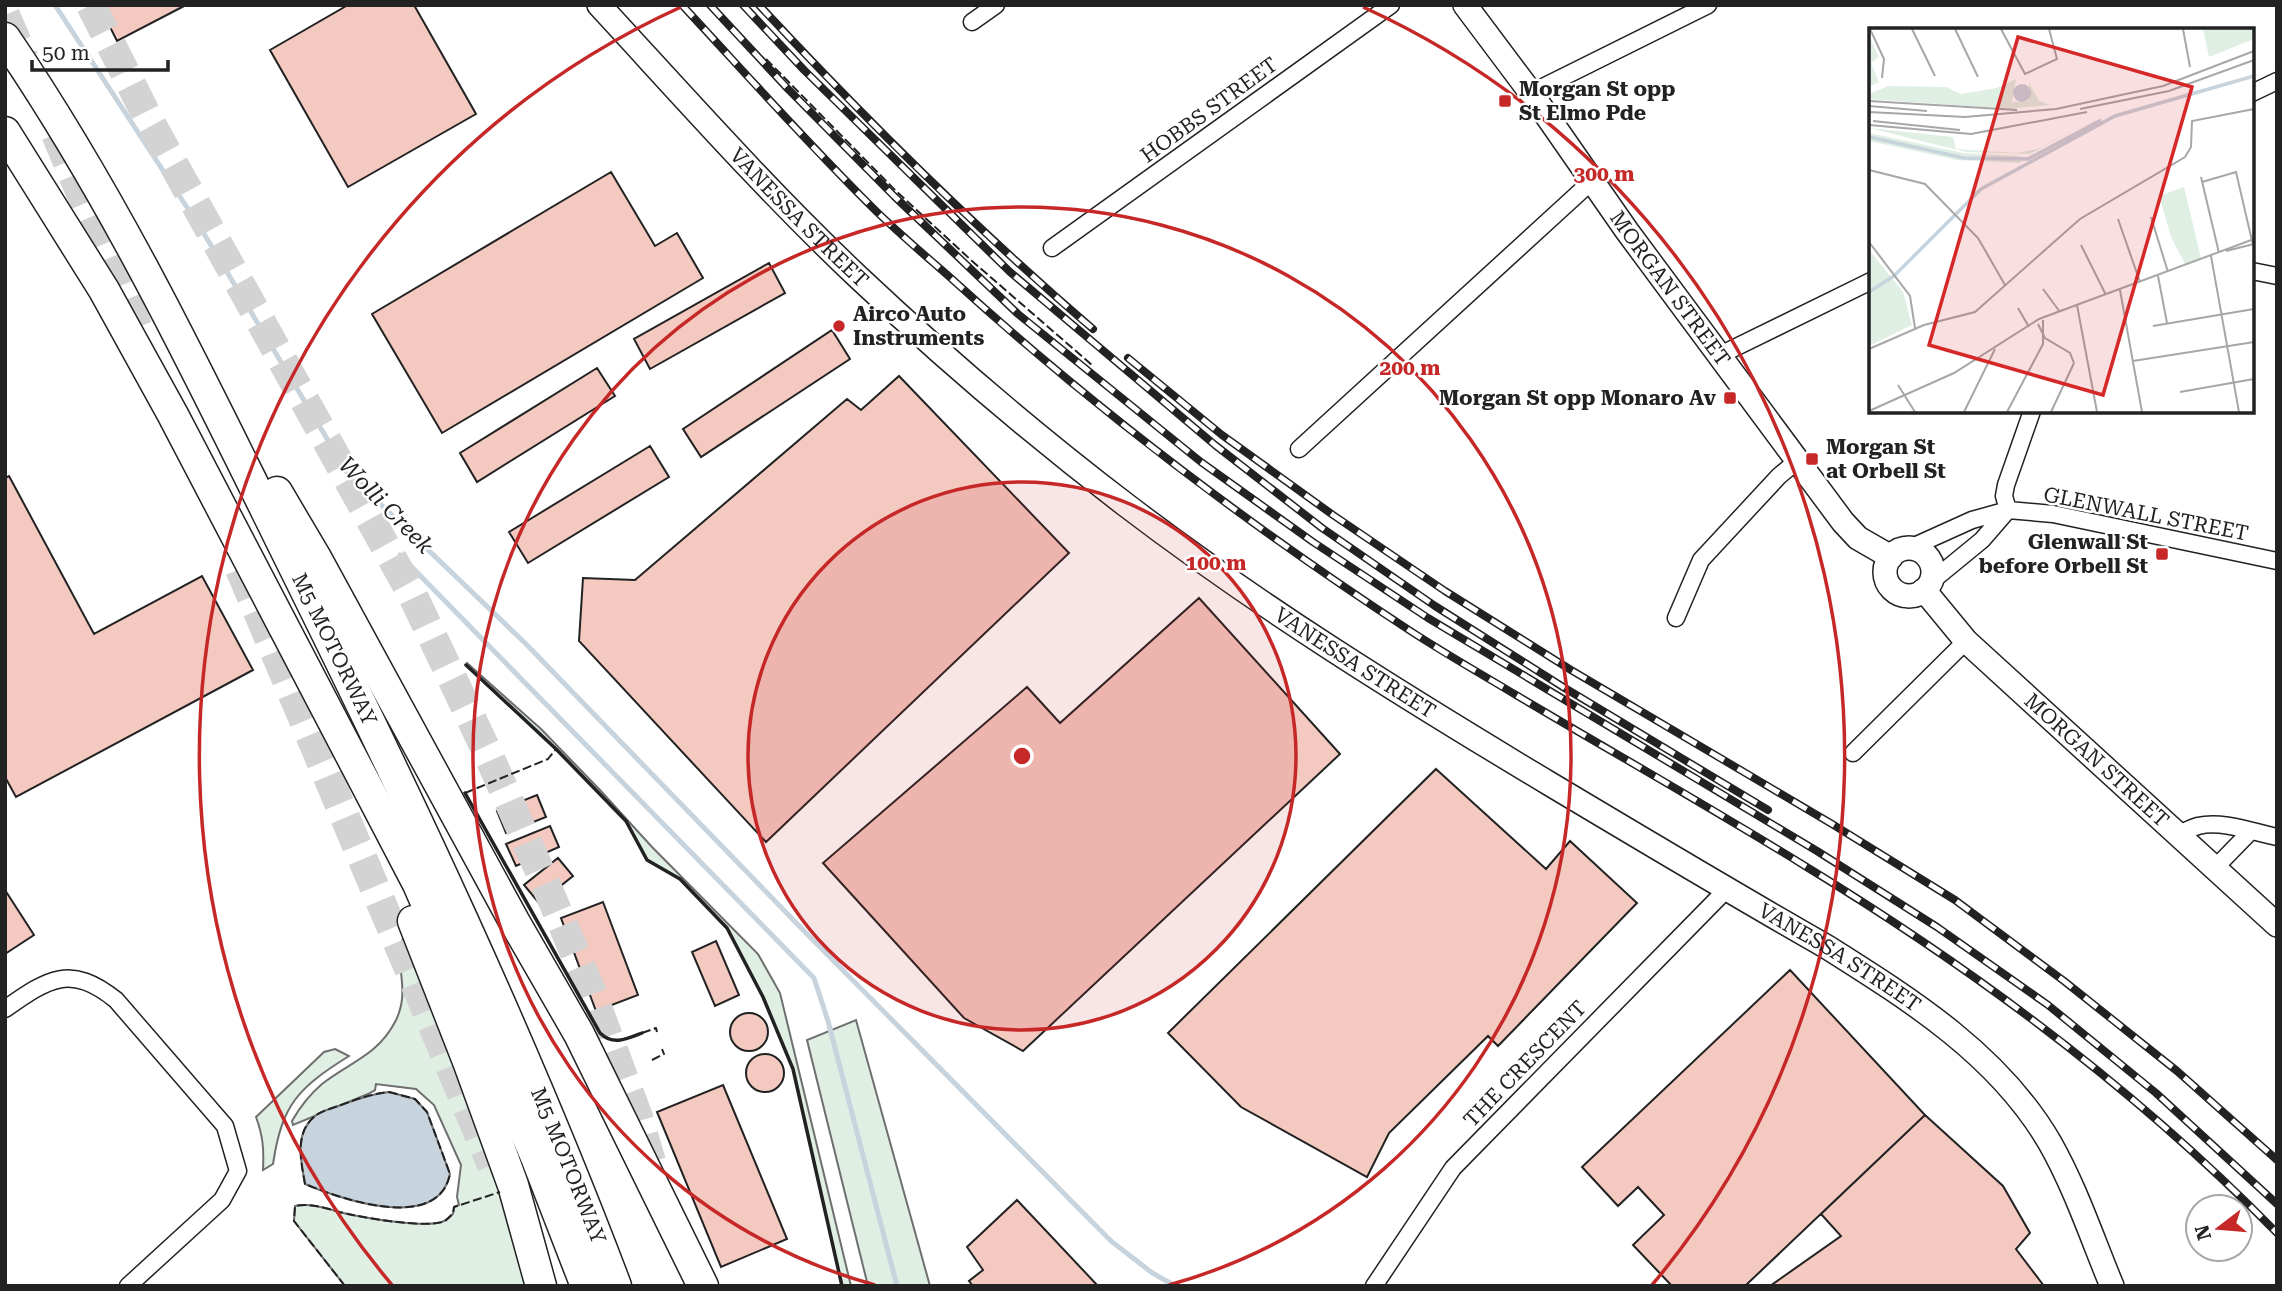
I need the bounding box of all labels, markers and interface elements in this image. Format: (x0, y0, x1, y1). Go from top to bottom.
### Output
scale bar (32, 28, 168, 72)
inset map (1869, 28, 2254, 413)
text: 50 m (42, 41, 90, 65)
street label: HOBBS STREET (1136, 52, 1282, 168)
place label: Morgan St opp St Elmo Pde (1519, 77, 1675, 125)
marker: Morgan St opp St Elmo Pde (1497, 93, 1513, 109)
street label: VANESSA STREET (725, 143, 873, 292)
text: 300 m (1574, 162, 1634, 186)
street label: MORGAN STREET (1605, 207, 1735, 371)
place label: Airco Auto Instruments (853, 302, 984, 350)
marker: Airco Auto Instruments (831, 318, 847, 334)
text: 200 m (1380, 356, 1440, 380)
place label: Morgan St opp Monaro Av (1439, 386, 1716, 410)
marker: Morgan St opp Monaro Av (1722, 390, 1738, 406)
place label: Morgan St at Orbell St (1826, 435, 1946, 483)
water label: Wolli Creek (333, 451, 439, 560)
marker: Morgan St at Orbell St (1804, 451, 1820, 467)
street label: GLENWALL STREET (2042, 482, 2250, 546)
place label: Glenwall St before Orbell St (1979, 530, 2148, 578)
marker: Glenwall St before Orbell St (2154, 546, 2170, 562)
text: 100 m (1186, 551, 1246, 575)
street label: M5 MOTORWAY (287, 569, 382, 730)
street label: VANESSA STREET (1270, 603, 1440, 723)
street label: MORGAN STREET (2020, 688, 2174, 832)
centre of rings (1010, 744, 1034, 768)
street label: VANESSA STREET (1754, 898, 1925, 1017)
street label: THE CRESCENT (1459, 996, 1591, 1132)
street label: M5 MOTORWAY (526, 1084, 611, 1248)
north arrow (2184, 1193, 2254, 1263)
text: N (2190, 1222, 2216, 1243)

